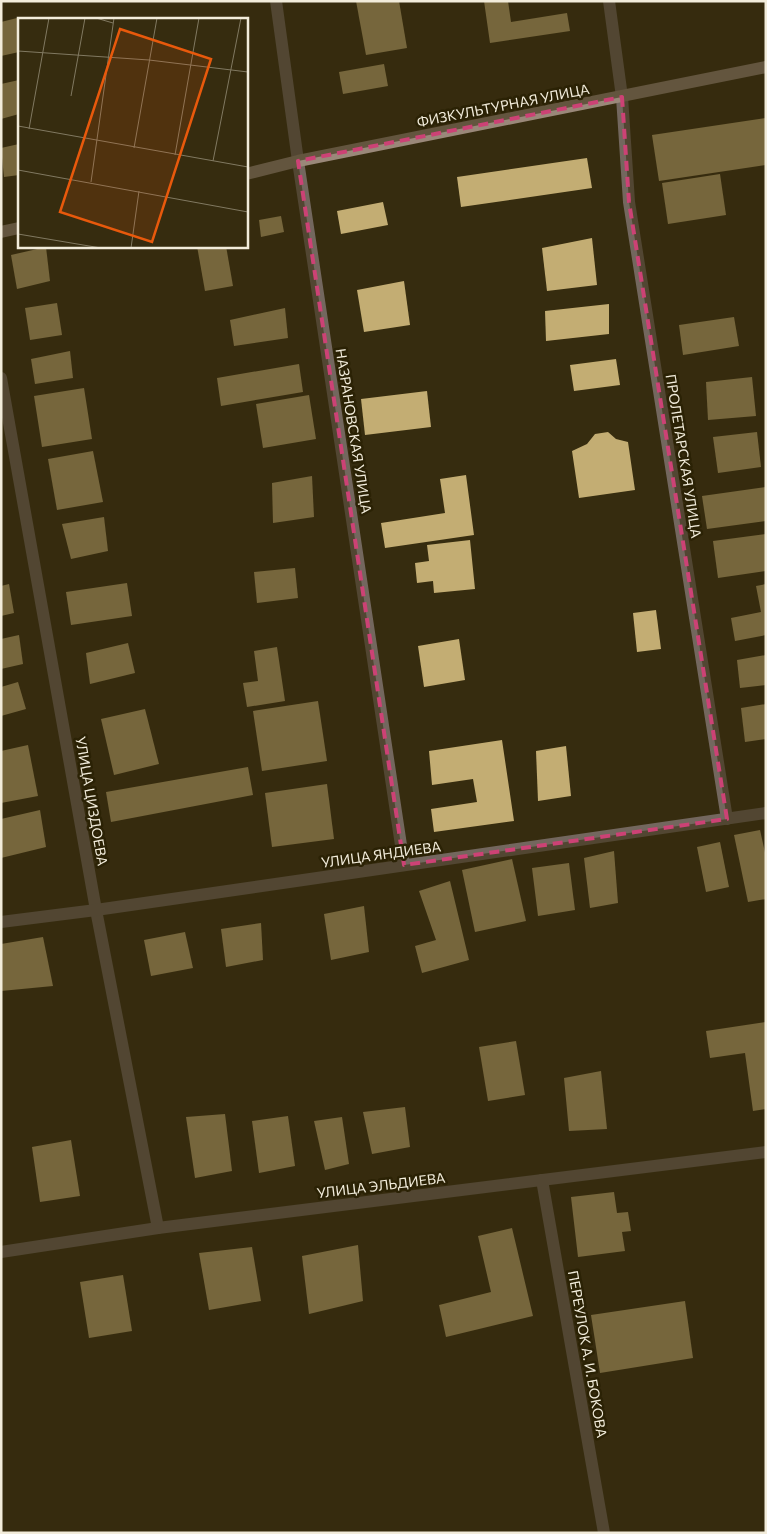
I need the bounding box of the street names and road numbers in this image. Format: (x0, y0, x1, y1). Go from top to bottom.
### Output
street label: ФИЗКУЛЬТУРНАЯ УЛИЦА (415, 80, 591, 130)
street label: НАЗРАНОВСКАЯ УЛИЦА (333, 347, 376, 515)
street label: ПРОЛЕТАРСКАЯ УЛИЦА (663, 373, 705, 540)
street label: УЛИЦА ЦИЗДОЕВА (72, 735, 112, 867)
street label: УЛИЦА ЯНДИЕВА (320, 837, 442, 871)
street label: УЛИЦА ЭЛЬДИЕВА (316, 1169, 447, 1201)
street label: ПЕРЕУЛОК А. И. БОКОВА (565, 1269, 611, 1439)

